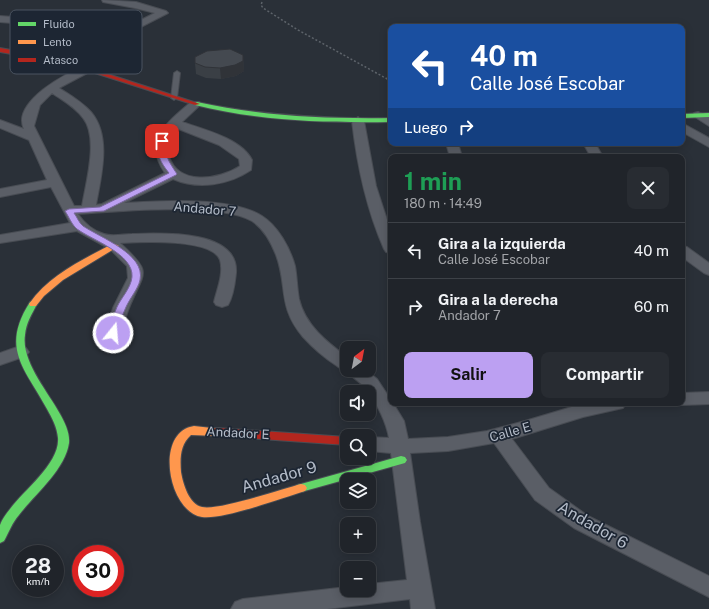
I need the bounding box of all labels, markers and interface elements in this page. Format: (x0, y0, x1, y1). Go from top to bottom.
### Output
legend (10, 10, 142, 74)
text: Fluido (43, 18, 75, 30)
text: Lento (43, 36, 72, 48)
text: 40 m (470, 39, 538, 72)
icon: left (404, 40, 456, 92)
text: Atasco (43, 54, 78, 66)
text: Calle José Escobar (470, 73, 625, 94)
icon: right (455, 116, 477, 138)
text: Luego (404, 119, 447, 136)
pin (145, 124, 179, 158)
icon: arrive (151, 130, 173, 152)
text: 1 min (404, 167, 462, 195)
button: close (627, 167, 669, 209)
text: 180 m · 14:49 (404, 196, 482, 211)
street label: Andador 7 (173, 199, 237, 219)
text: Gira a la izquierda (438, 235, 566, 252)
icon: left (404, 240, 426, 262)
text: 40 m (634, 242, 669, 259)
text: Calle José Escobar (438, 252, 550, 267)
text: Gira a la derecha (438, 291, 558, 308)
icon: right (404, 296, 426, 318)
text: 60 m (634, 298, 669, 315)
text: Andador 7 (438, 308, 501, 323)
position arrow (92, 312, 134, 354)
north arrow (340, 341, 376, 377)
map controls (340, 341, 376, 597)
button: Salir (404, 352, 533, 398)
button: Compartir (541, 352, 669, 398)
button: sound (340, 385, 376, 421)
street label: Calle E (488, 419, 532, 445)
street label: Andador E (206, 424, 270, 442)
button: search (340, 429, 376, 465)
street label: Andador 9 (239, 457, 319, 497)
button: layers (340, 473, 376, 509)
street label: Andador 6 (555, 497, 631, 553)
button: + (340, 517, 376, 553)
speed limit sign: 30 (72, 545, 124, 597)
text: 28 (25, 554, 51, 578)
button: − (340, 561, 376, 597)
text: km/h (26, 575, 50, 587)

